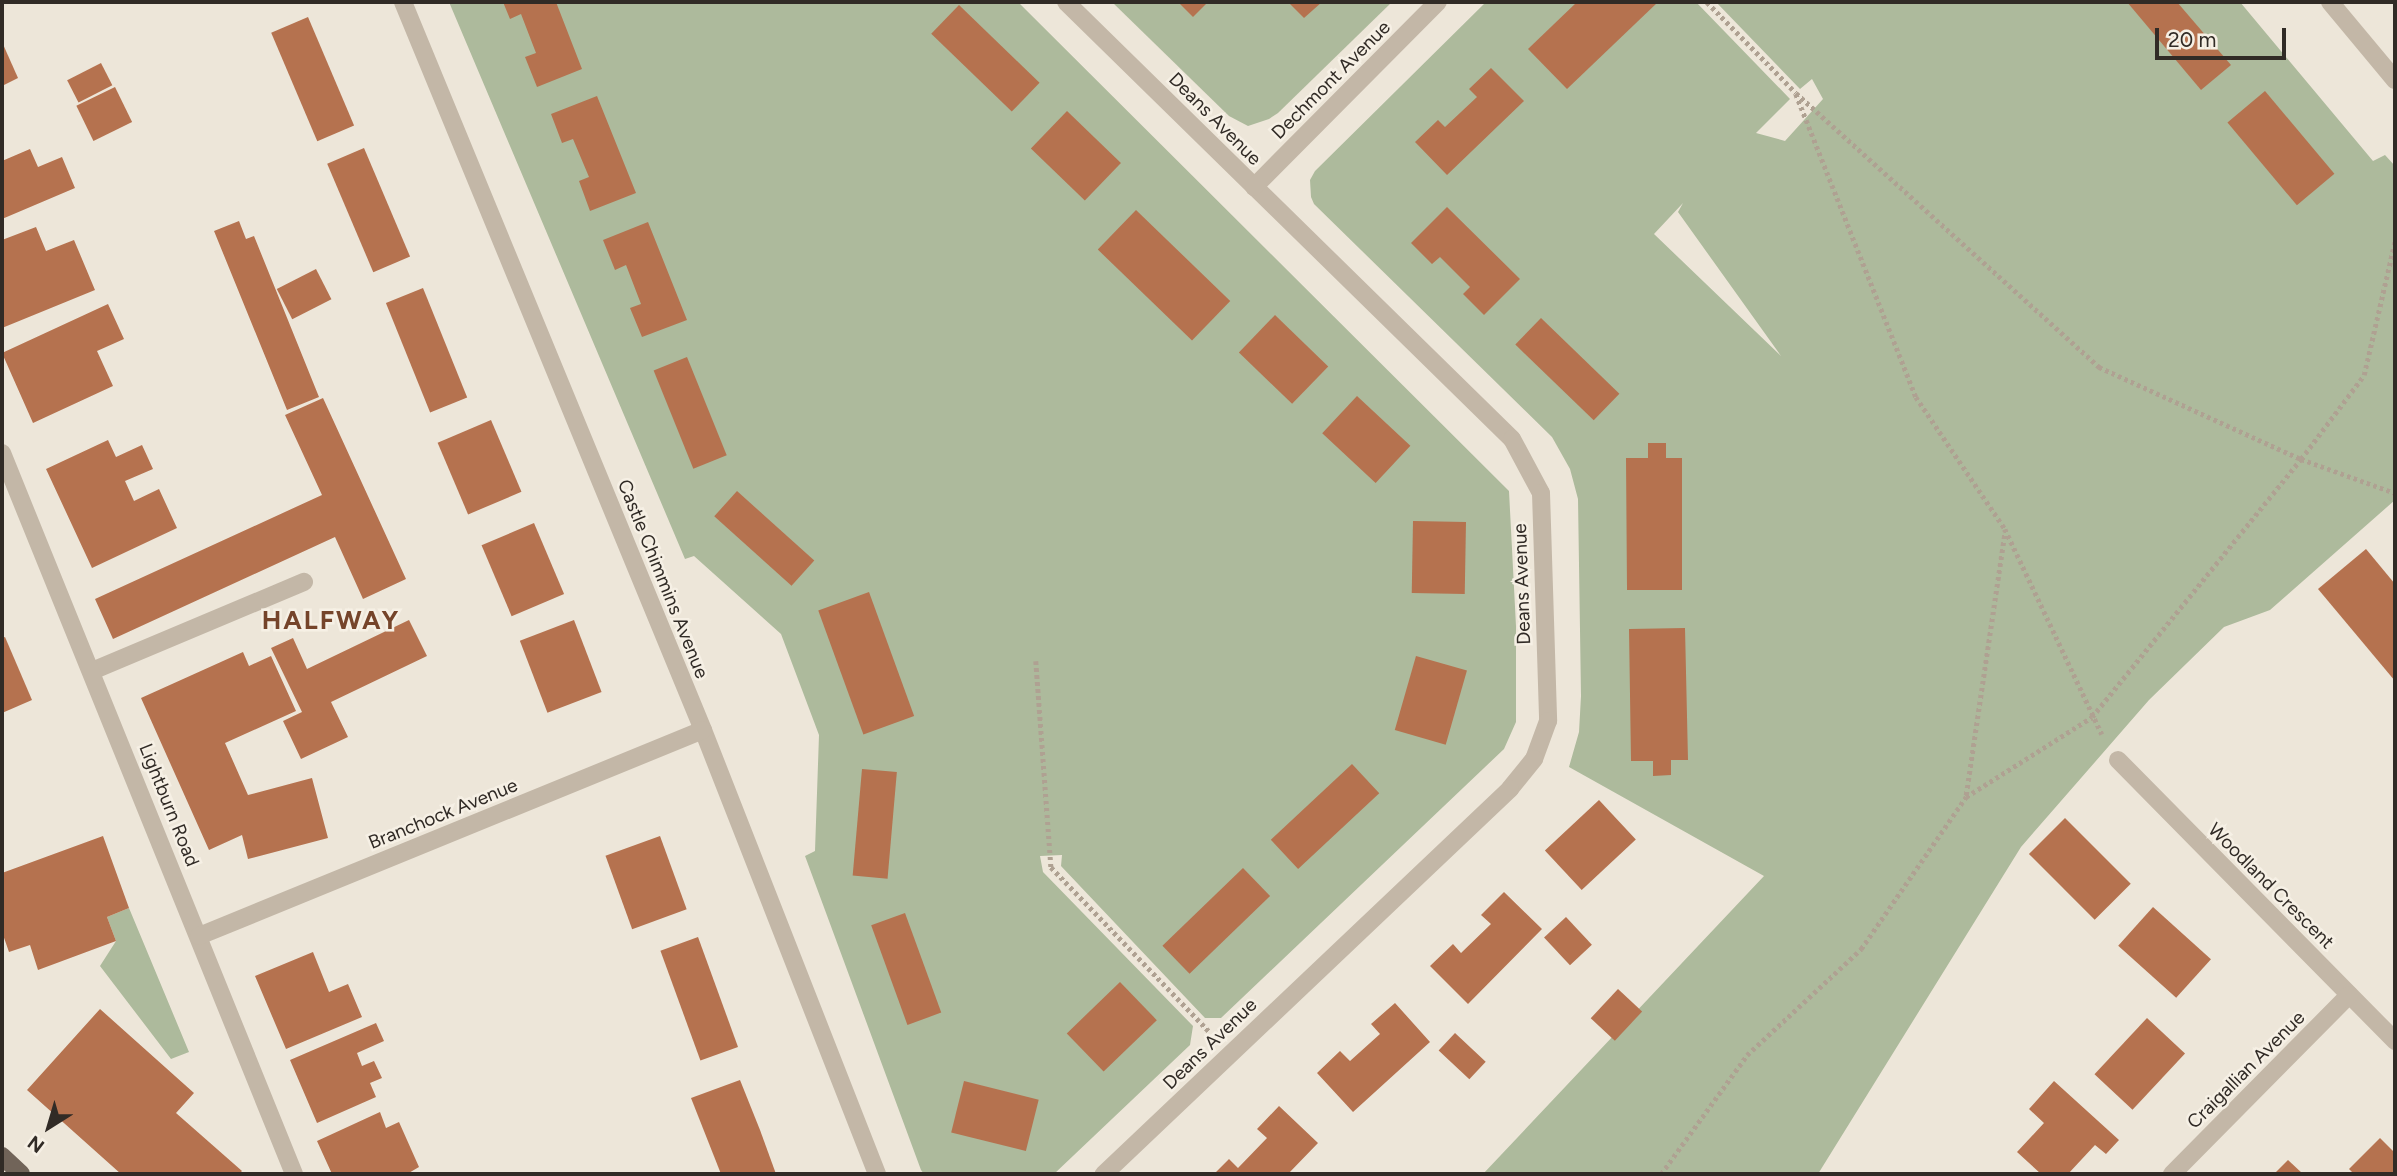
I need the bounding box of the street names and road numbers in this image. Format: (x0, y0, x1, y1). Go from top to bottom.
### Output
street label: Dechmont Avenue (1267, 16, 1395, 144)
street label: Deans Avenue (1164, 68, 1266, 170)
street label: Castle Chimmins Avenue (613, 476, 713, 682)
street label: Deans Avenue (1508, 523, 1536, 645)
street label: Lightburn Road (134, 740, 204, 870)
street label: Branchock Avenue (365, 774, 521, 854)
street label: Woodland Crescent (2203, 818, 2339, 954)
street label: Deans Avenue (1158, 994, 1262, 1094)
street label: Craigallian Avenue (2182, 1006, 2310, 1134)

